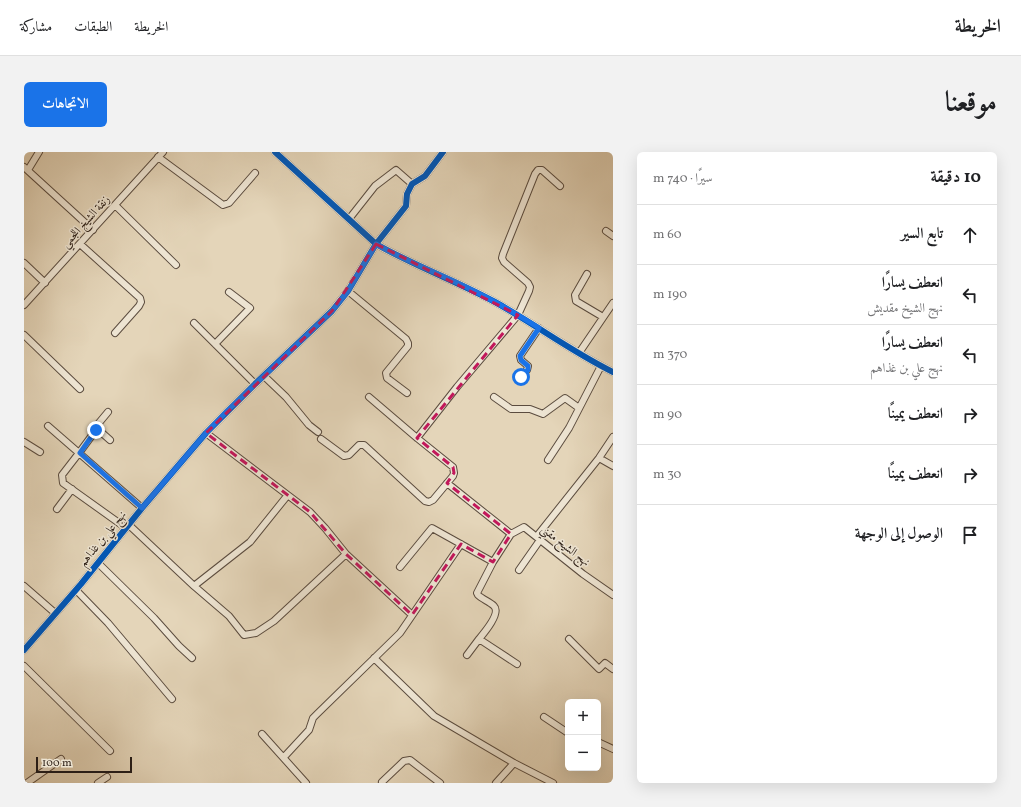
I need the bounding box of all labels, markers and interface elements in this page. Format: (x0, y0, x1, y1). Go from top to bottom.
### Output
text: الخريطة (955, 14, 1001, 40)
text: مشاركة (20, 18, 52, 37)
text: الطبقات (74, 18, 112, 37)
text: الخريطة (134, 18, 168, 37)
button: الاتجاهات (24, 82, 107, 127)
text: موقعنا (945, 84, 997, 123)
text: 10 دقيقة (931, 166, 981, 189)
text: سيرًا · 740 m (653, 170, 713, 188)
street label: زنقة الشيخ اللجمي (58, 192, 116, 254)
text: تابع السير (901, 224, 943, 245)
icon: ahead (959, 224, 981, 246)
text: 60 m (653, 226, 682, 244)
text: انعطف يسارًا (882, 273, 943, 294)
icon: left (959, 284, 981, 306)
text: 190 m (653, 286, 687, 304)
text: نهج الشيخ مقديش (867, 300, 943, 318)
text: انعطف يسارًا (882, 333, 943, 354)
icon: left (959, 344, 981, 366)
text: 370 m (653, 346, 687, 364)
text: نهج علي بن غذاهم (870, 360, 943, 378)
route start (512, 368, 530, 386)
text: انعطف يمينًا (888, 404, 943, 425)
icon: right (959, 404, 981, 426)
text: 90 m (653, 406, 682, 424)
route end (87, 421, 105, 439)
text: انعطف يمينًا (888, 464, 943, 485)
icon: right (959, 464, 981, 486)
text: 30 m (653, 466, 681, 484)
street label: نهج علي بن غذاهم (76, 508, 133, 572)
street label: نهج الشيخ مقني (535, 522, 593, 573)
text: الوصول إلى الوجهة (855, 524, 943, 545)
icon: arrive (959, 524, 981, 546)
map controls (565, 699, 601, 771)
button: + (565, 699, 601, 735)
button: − (565, 735, 601, 771)
scale bar (36, 755, 132, 774)
text: 100 m (42, 756, 72, 771)

